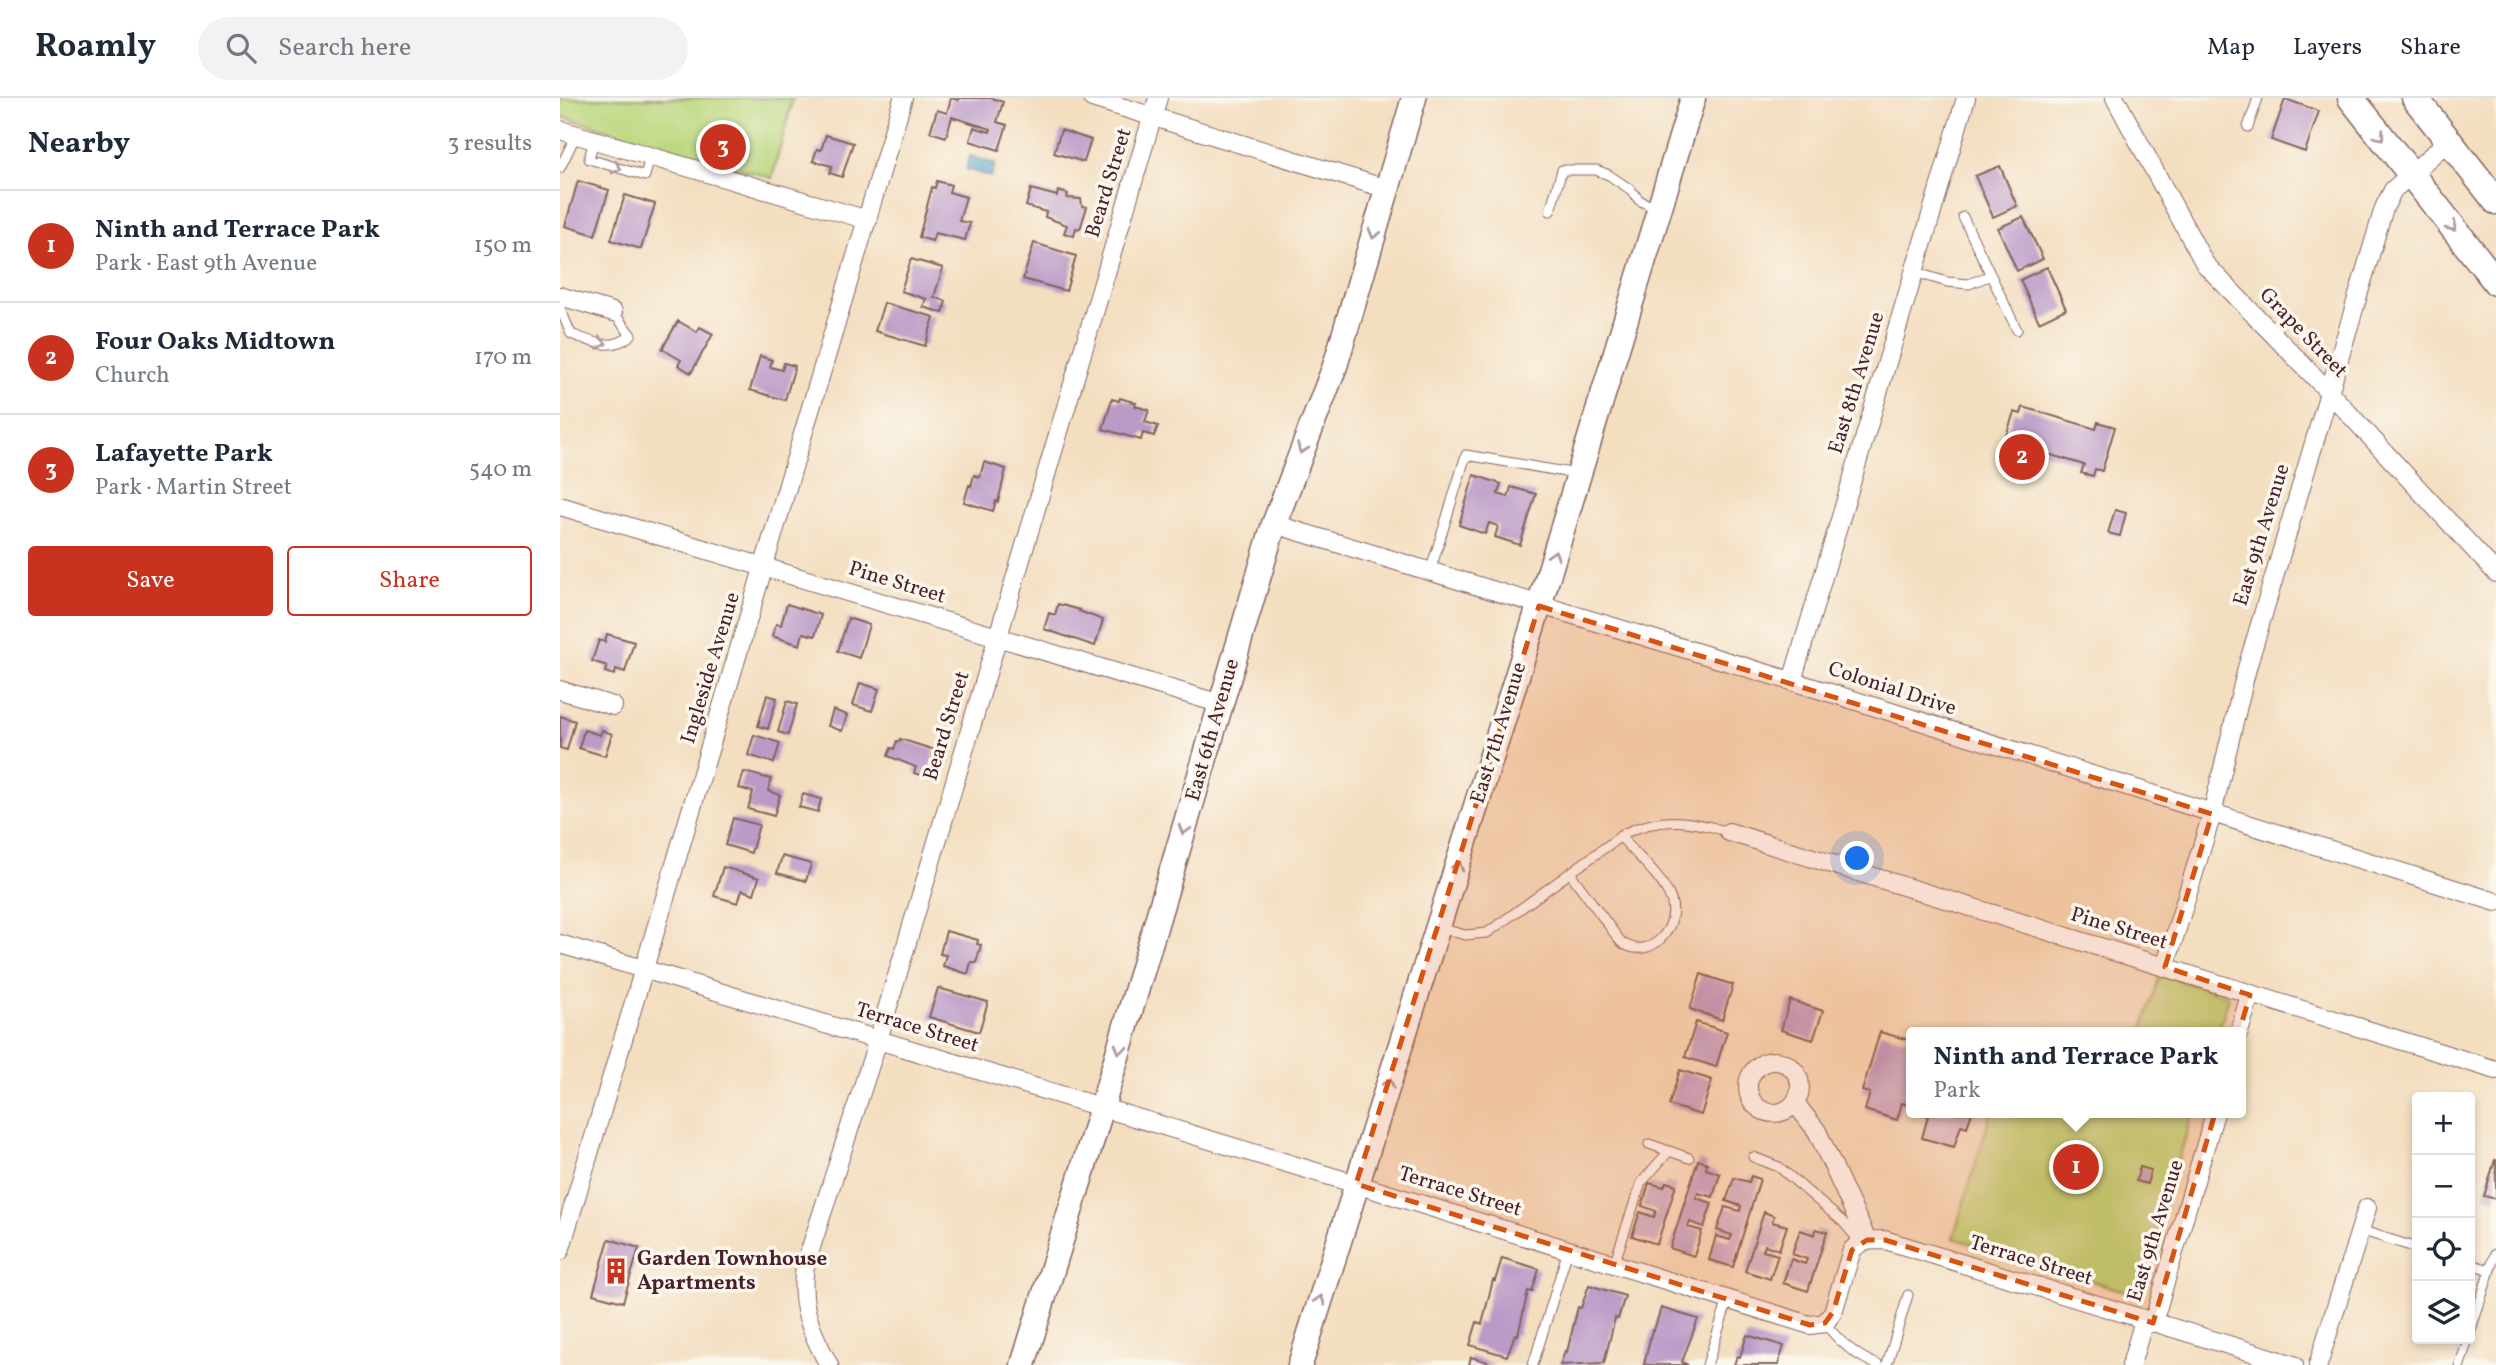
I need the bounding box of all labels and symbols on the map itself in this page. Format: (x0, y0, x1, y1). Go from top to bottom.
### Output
pin: 3 (700, 121, 746, 173)
street label: Beard Street (1079, 125, 1139, 241)
one-way arrow (2372, 128, 2385, 141)
one-way arrow (611, 159, 623, 174)
one-way arrow (2444, 219, 2456, 232)
one-way arrow (1367, 228, 1382, 240)
street label: Grape Street (2252, 281, 2354, 385)
street label: East 8th Avenue (1822, 308, 1892, 458)
one-way arrow (596, 335, 608, 350)
pin: 2 (1999, 431, 2045, 483)
one-way arrow (1296, 443, 1310, 455)
street label: East 9th Avenue (2227, 460, 2297, 610)
one-way arrow (1546, 550, 1561, 562)
street label: Pine Street (845, 554, 949, 612)
street label: Ingleside Avenue (674, 589, 748, 747)
street label: East 6th Avenue (1179, 655, 1247, 805)
street label: Colonial Drive (1824, 655, 1960, 723)
street label: East 7th Avenue (1464, 659, 1534, 807)
street label: Beard Street (917, 668, 977, 784)
one-way arrow (1177, 824, 1192, 836)
your location (1840, 841, 1874, 875)
one-way arrow (1449, 861, 1464, 873)
street label: Pine Street (2067, 900, 2171, 958)
street label: Terrace Street (852, 996, 982, 1060)
one-way arrow (1113, 1042, 1128, 1054)
one-way arrow (1380, 1077, 1395, 1089)
pin: 1 (2053, 1141, 2099, 1193)
street label: East 9th Avenue (2121, 1156, 2191, 1306)
street label: Terrace Street (1395, 1160, 1525, 1224)
street label: Terrace Street (1966, 1229, 2096, 1293)
place label: Garden Townhouse Apartments (637, 1245, 827, 1298)
building icon: Garden Townhouse Apartments (601, 1256, 631, 1286)
one-way arrow (1312, 1294, 1326, 1307)

